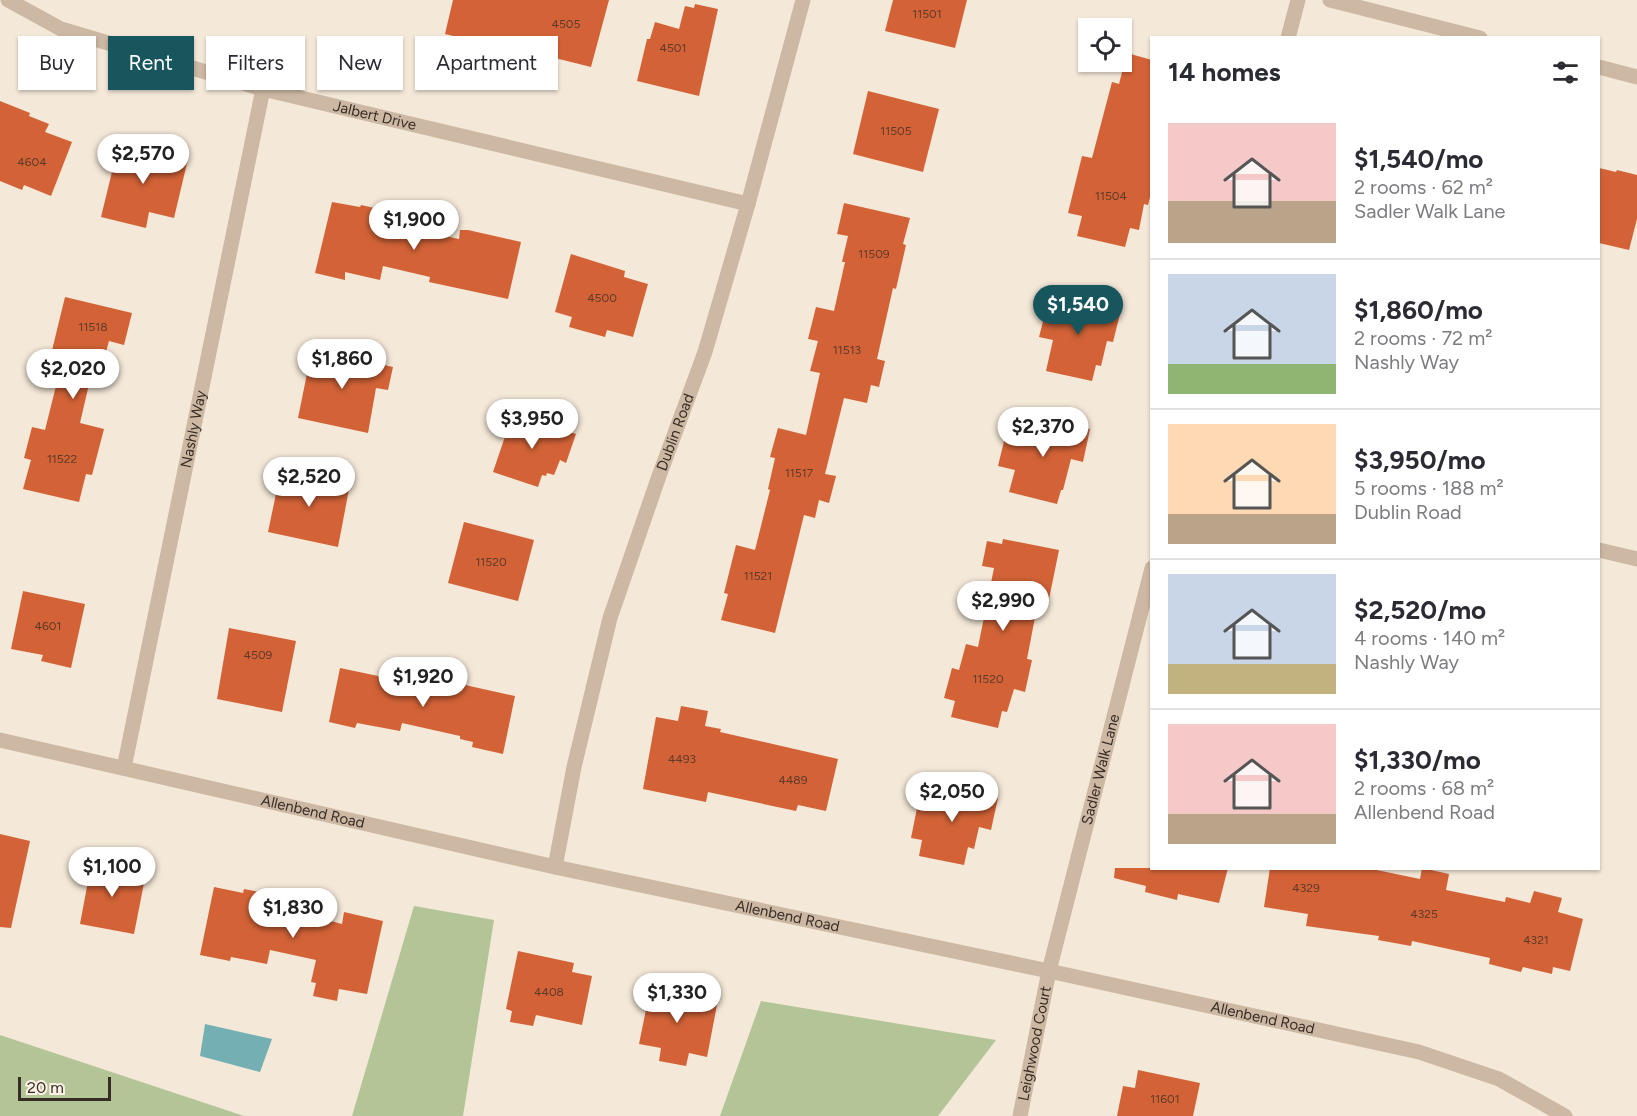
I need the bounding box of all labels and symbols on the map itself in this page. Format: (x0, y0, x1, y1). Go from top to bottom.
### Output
house number: 11501 (912, 7, 942, 21)
house number: 4505 (552, 17, 581, 31)
house number: 4501 (659, 41, 687, 55)
street label: Jalbert Drive (331, 97, 418, 134)
house number: 11505 (880, 124, 912, 138)
pin: $2,570 (94, 134, 192, 185)
house number: 4604 (17, 155, 47, 169)
house number: 11504 (1095, 189, 1128, 203)
pin: $1,900 (365, 200, 463, 251)
house number: 11509 (858, 247, 890, 261)
pin: $1,540 (1029, 285, 1127, 336)
house number: 4500 (587, 291, 617, 305)
house number: 11518 (78, 320, 108, 334)
pin: $1,860 (293, 339, 391, 390)
house number: 11513 (833, 343, 861, 357)
pin: $2,020 (24, 349, 122, 400)
street label: Nashly Way (177, 389, 210, 469)
street label: Dublin Road (653, 391, 698, 473)
pin: $3,950 (483, 399, 581, 450)
pin: $2,370 (994, 407, 1092, 458)
house number: 11522 (47, 452, 77, 466)
pin: $2,520 (260, 457, 358, 508)
house number: 11517 (785, 466, 814, 480)
house number: 11520 (475, 555, 507, 569)
house number: 11521 (744, 569, 772, 583)
pin: $2,990 (954, 581, 1052, 632)
house number: 4601 (35, 619, 61, 633)
house number: 4509 (244, 648, 273, 662)
pin: $1,920 (374, 657, 472, 708)
house number: 11520 (972, 672, 1004, 686)
street label: Sadler Walk Lane (1078, 712, 1123, 827)
house number: 4493 (668, 752, 696, 766)
pin: $2,050 (903, 772, 1001, 823)
house number: 4489 (778, 773, 808, 787)
street label: Allenbend Road (259, 791, 366, 832)
pin: $1,100 (63, 847, 161, 898)
house number: 4329 (1292, 881, 1320, 895)
pin: $1,830 (244, 888, 342, 939)
street label: Allenbend Road (734, 896, 841, 936)
house number: 4325 (1410, 907, 1438, 921)
house number: 4321 (1523, 933, 1549, 947)
pin: $1,330 (628, 973, 726, 1024)
street label: Leighwood Court (1014, 984, 1055, 1102)
house number: 4408 (534, 985, 564, 999)
street label: Allenbend Road (1209, 998, 1316, 1038)
scale bar (18, 1074, 111, 1102)
house number: 11601 (1150, 1092, 1180, 1106)

